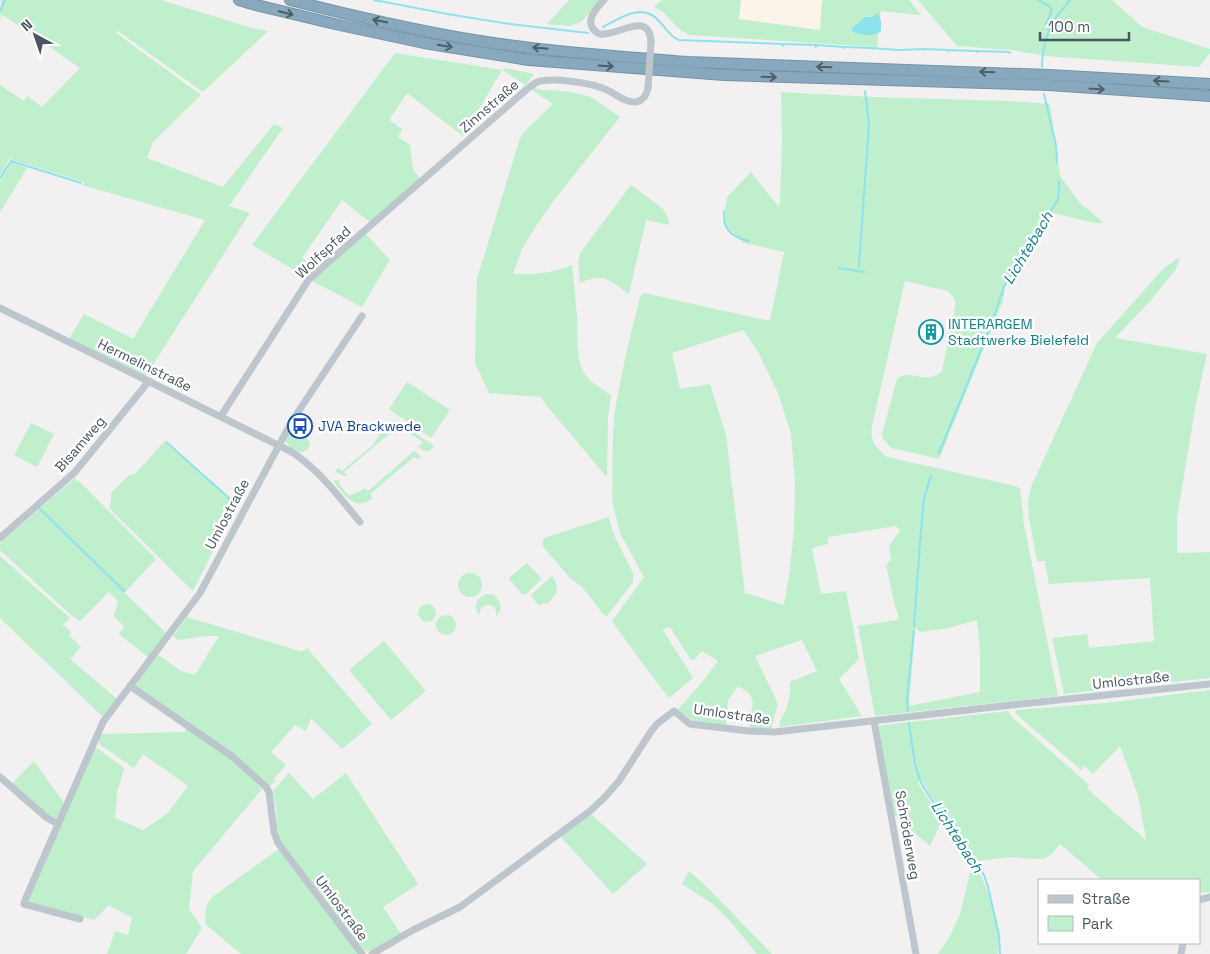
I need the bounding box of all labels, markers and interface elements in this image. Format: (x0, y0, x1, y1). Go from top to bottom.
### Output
one-way arrow (278, 8, 294, 18)
north arrow (10, 10, 60, 60)
scale bar (1040, 10, 1129, 42)
text: N (17, 15, 36, 35)
one-way arrow (372, 16, 388, 25)
text: 100 m (1048, 17, 1090, 36)
one-way arrow (437, 42, 453, 52)
one-way arrow (532, 44, 548, 53)
one-way arrow (598, 62, 614, 71)
one-way arrow (817, 62, 833, 71)
one-way arrow (979, 68, 995, 77)
one-way arrow (760, 72, 776, 82)
street label: Zinnstraße (456, 75, 522, 137)
one-way arrow (1154, 77, 1170, 86)
one-way arrow (1089, 84, 1105, 93)
water label: Lichtebach (998, 207, 1057, 288)
street label: Wolfspfad (292, 222, 354, 282)
place label: INTERARGEM Stadtwerke Bielefeld (948, 315, 1089, 349)
building icon: INTERARGEM Stadtwerke Bielefeld (918, 319, 944, 345)
street label: Hermelinstraße (95, 334, 195, 396)
street label: Bisamweg (51, 412, 109, 476)
bus stop icon: JVA Brackwede (287, 413, 313, 439)
place label: JVA Brackwede (318, 417, 421, 435)
street label: Umlostraße (201, 476, 253, 552)
street label: Umlostraße (1092, 667, 1170, 693)
street label: Umlostraße (692, 700, 772, 728)
street label: Schröderweg (891, 789, 925, 881)
water label: Lichtebach (927, 797, 988, 877)
street label: Umlostraße (312, 872, 372, 944)
legend (1038, 879, 1200, 944)
text: Straße (1082, 889, 1131, 908)
text: Park (1082, 914, 1113, 933)

